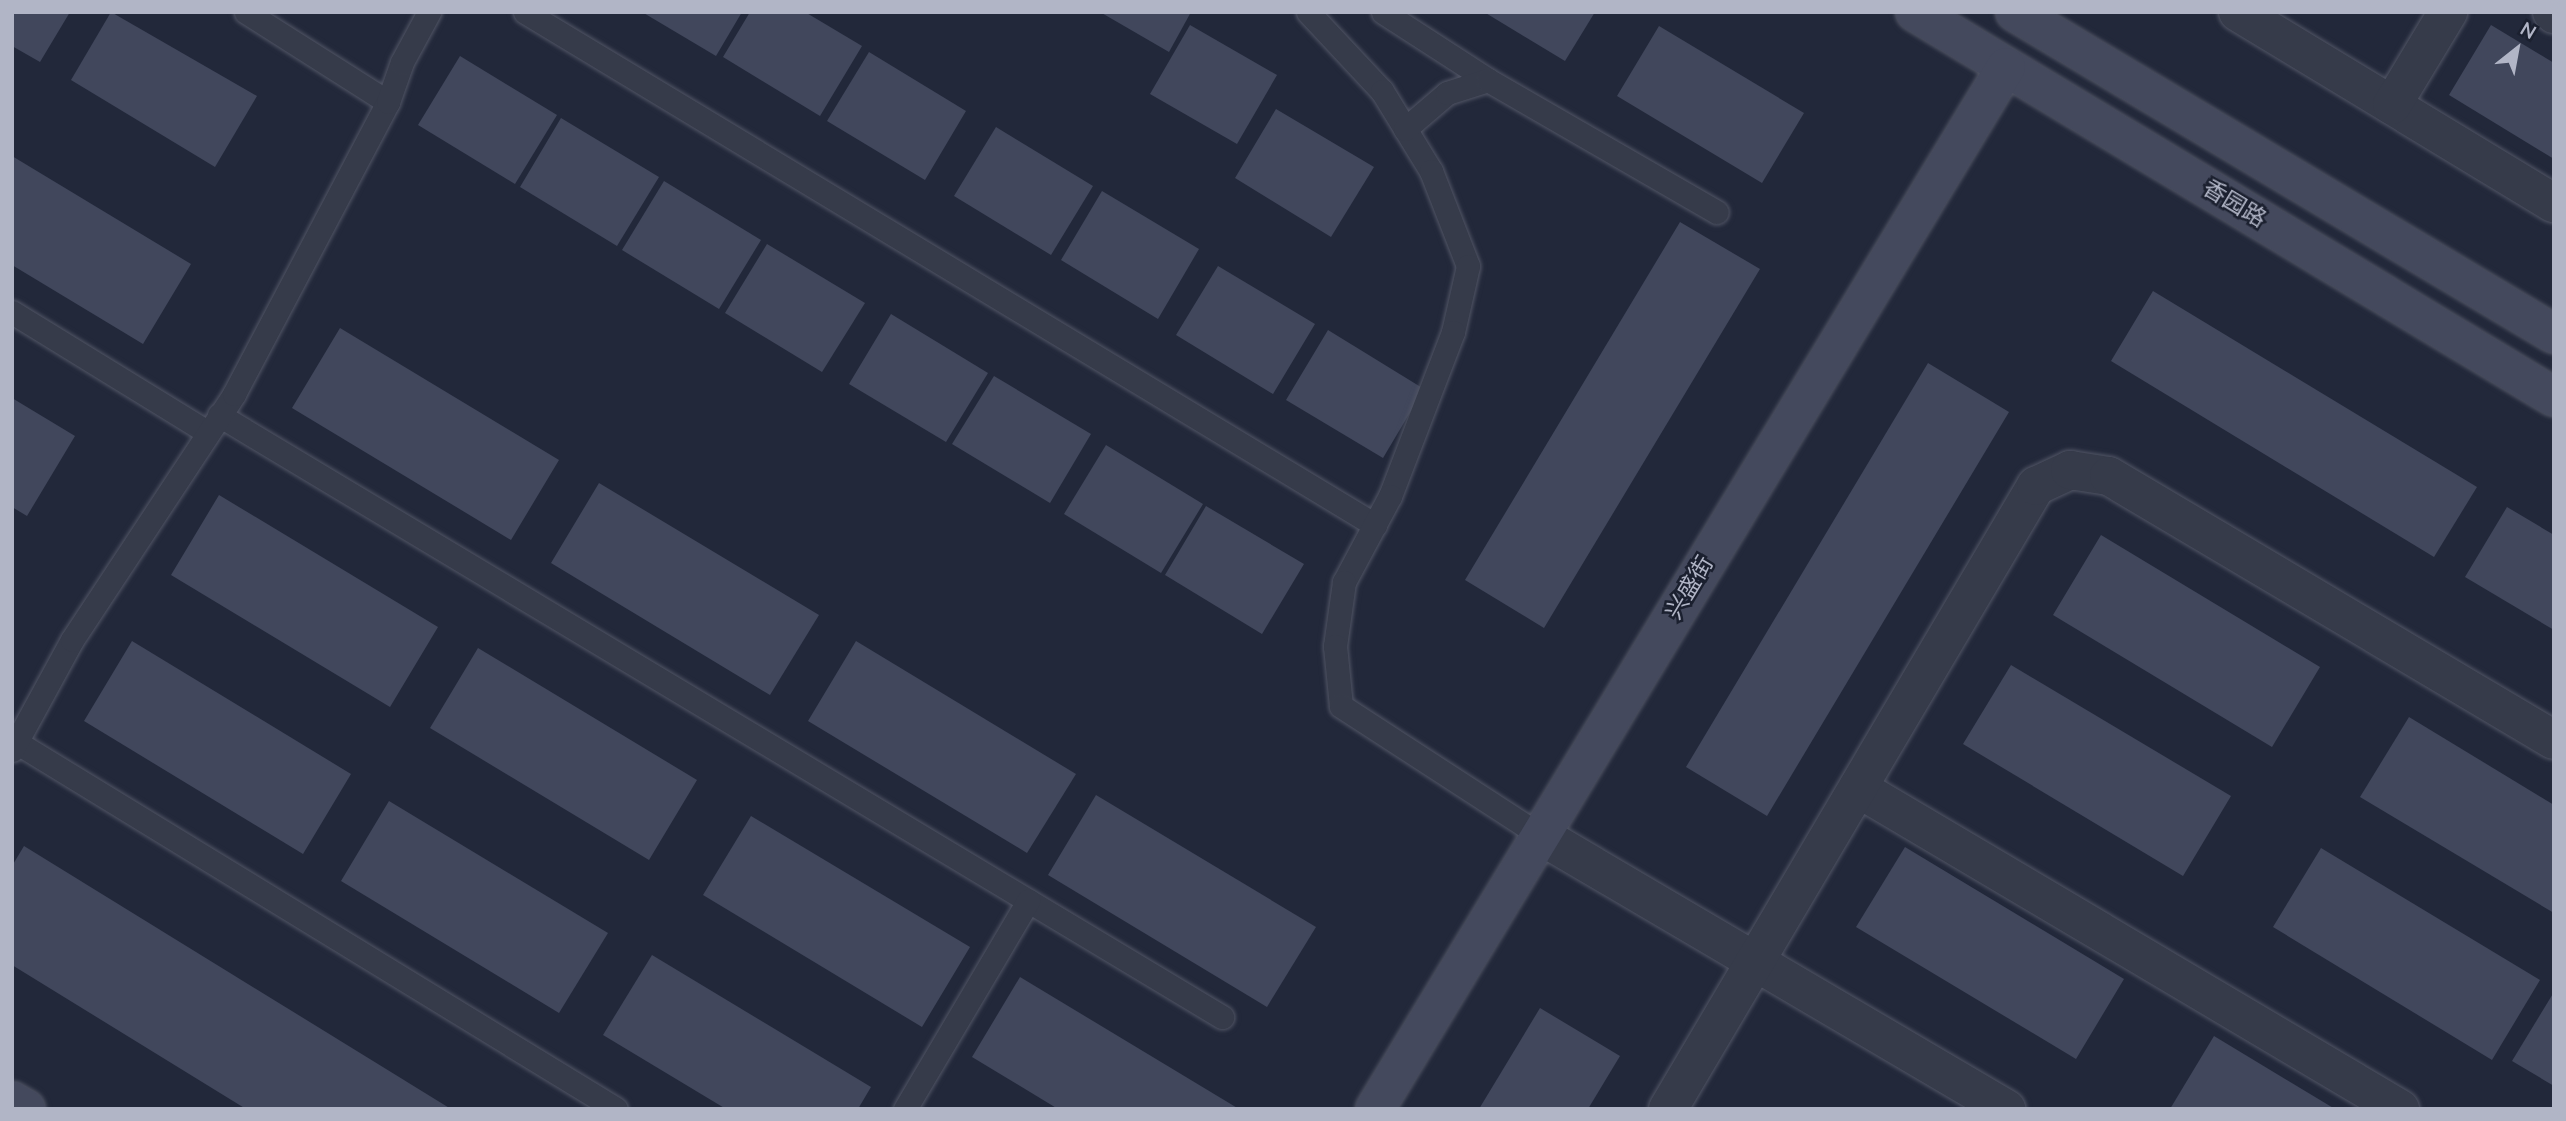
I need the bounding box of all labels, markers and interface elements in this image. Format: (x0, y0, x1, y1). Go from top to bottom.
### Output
north arrow (2482, 14, 2552, 84)
text: N (2515, 16, 2541, 46)
street label: 香园路 (2197, 174, 2271, 234)
street label: 兴盛街 (1660, 551, 1720, 625)

